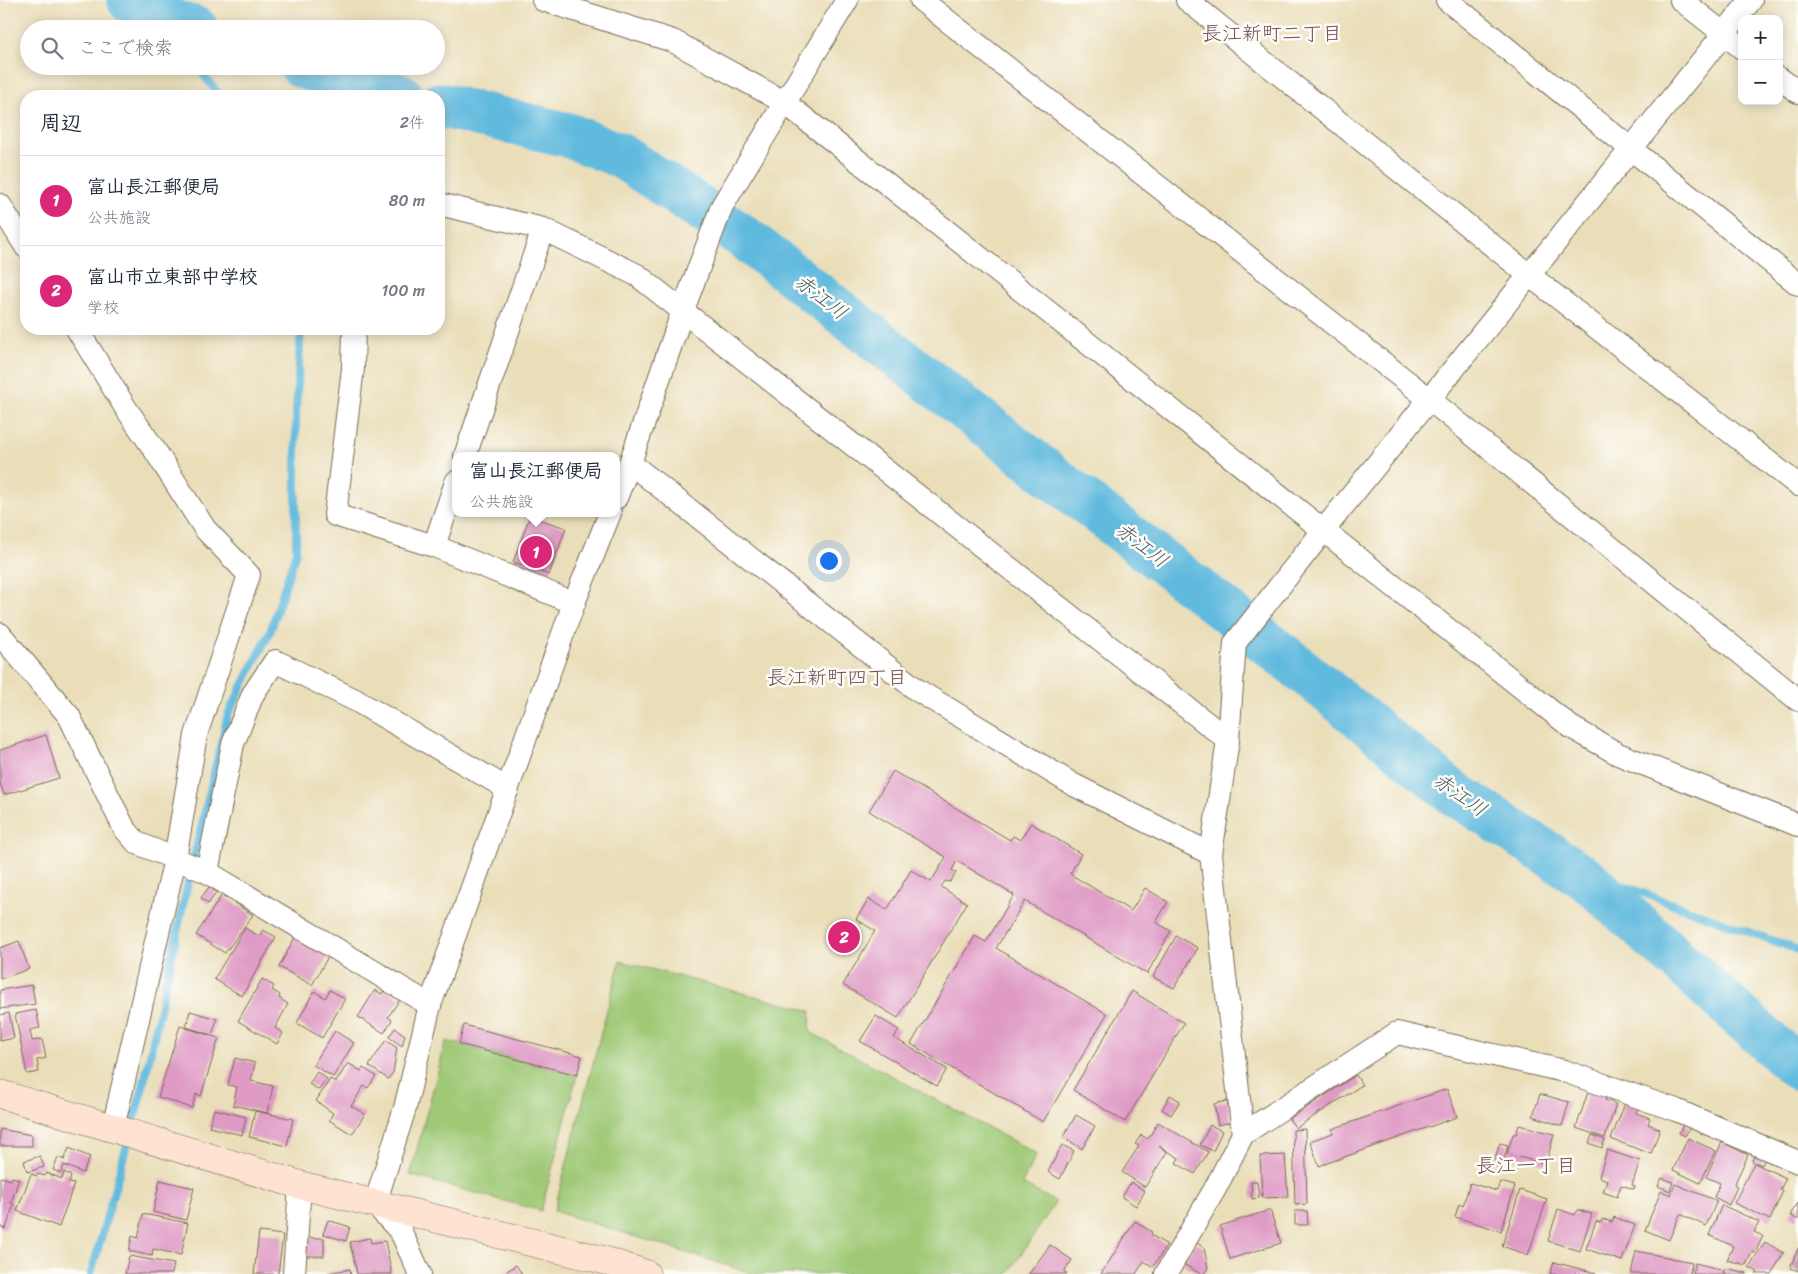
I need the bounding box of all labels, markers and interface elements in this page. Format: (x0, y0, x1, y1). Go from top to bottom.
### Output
map controls (1738, 15, 1783, 105)
button: + (1738, 15, 1783, 60)
district label: 長江新町二丁目 (1202, 16, 1342, 51)
search box (20, 20, 445, 75)
text: ここで検索 (78, 31, 173, 64)
icon: search (38, 34, 66, 62)
button: − (1738, 60, 1783, 105)
text: 周辺 (40, 104, 82, 142)
text: 2件 (400, 108, 425, 137)
text: 富山長江郵便局 (87, 170, 220, 203)
text: 1 (53, 186, 59, 215)
text: 80 m (389, 186, 425, 215)
text: 公共施設 (87, 203, 151, 232)
text: 富山市立東部中学校 (87, 260, 258, 293)
water label: 赤江川 (787, 265, 855, 329)
text: 2 (51, 276, 61, 305)
text: 100 m (381, 276, 425, 305)
text: 学校 (87, 293, 119, 322)
popup (452, 452, 620, 517)
text: 富山長江郵便局 (469, 454, 603, 487)
text: 公共施設 (469, 487, 534, 516)
water label: 赤江川 (1108, 513, 1176, 577)
pin: 1 (520, 533, 552, 571)
your location (816, 548, 842, 574)
district label: 長江新町四丁目 (767, 660, 907, 695)
water label: 赤江川 (1425, 763, 1495, 827)
pin: 2 (828, 918, 860, 956)
district label: 長江一丁目 (1476, 1148, 1576, 1183)

